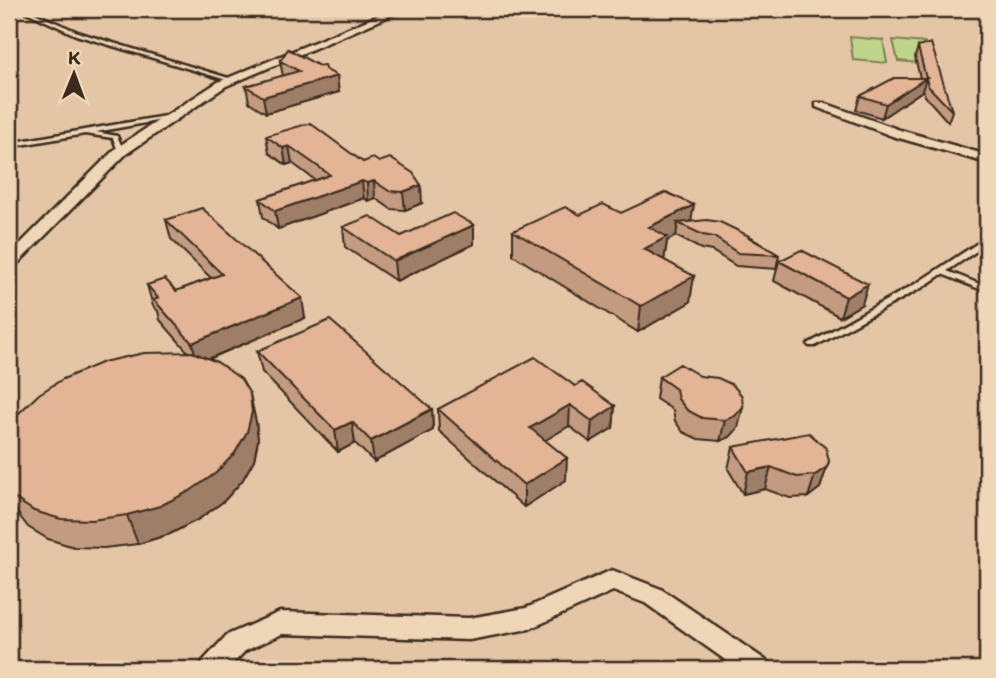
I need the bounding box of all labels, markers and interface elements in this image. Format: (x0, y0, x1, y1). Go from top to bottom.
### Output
north arrow (38, 38, 108, 108)
text: K (68, 46, 81, 69)

